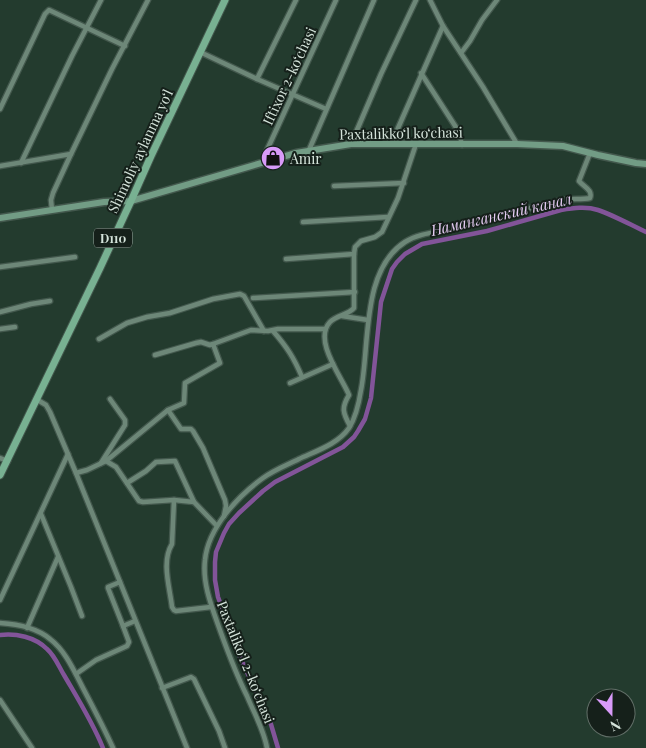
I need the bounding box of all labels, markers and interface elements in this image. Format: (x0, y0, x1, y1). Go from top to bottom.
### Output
street label: Iftixor 2-koʻchasi (258, 24, 320, 128)
street label: Shimoliy aylanma yoʻl (103, 86, 177, 216)
street label: Paxtalikkoʻl koʻchasi (339, 122, 463, 144)
shop icon: Amir (260, 145, 286, 171)
place label: Amir (289, 149, 322, 168)
water label: Наманганский канал (428, 188, 573, 240)
road number: D110 (94, 228, 132, 248)
street label: Paxtalikoʻl 2-koʻchasi (213, 598, 279, 726)
north arrow (586, 688, 636, 738)
text: N (608, 715, 624, 736)

